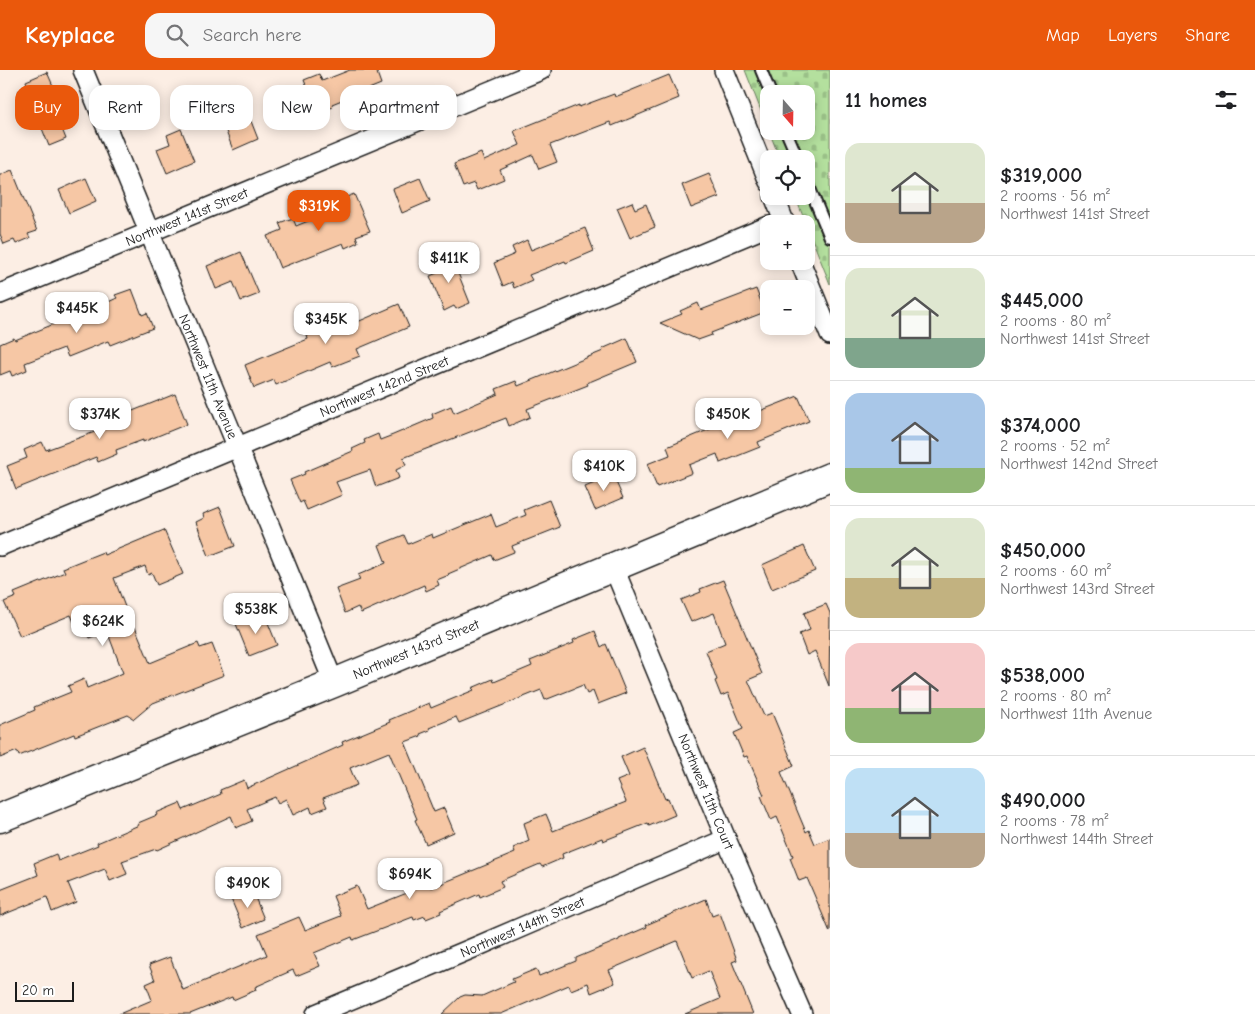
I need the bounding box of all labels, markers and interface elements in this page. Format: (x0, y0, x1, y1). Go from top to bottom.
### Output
search box (145, 13, 495, 58)
text: Keyplace (25, 21, 115, 49)
icon: search (163, 21, 191, 49)
text: Search here (203, 24, 302, 46)
text: Map (1046, 25, 1080, 46)
text: Layers (1108, 25, 1157, 46)
text: Share (1185, 25, 1230, 46)
chip: Buy (15, 85, 79, 130)
chip: Rent (89, 85, 160, 130)
chip: Filters (170, 85, 253, 130)
chip: New (263, 85, 330, 130)
chip: Apartment (340, 85, 457, 130)
north arrow (760, 85, 815, 140)
map controls (760, 85, 815, 335)
icon: filters (1212, 86, 1240, 114)
text: 11 homes (845, 88, 927, 112)
button: locate (760, 150, 815, 205)
icon: home (885, 163, 945, 223)
text: $319,000 (1000, 163, 1082, 187)
street label: Northwest 141st Street (123, 184, 251, 250)
text: 2 rooms · 56 m² (1000, 187, 1110, 205)
pin: $319K (284, 190, 354, 232)
text: $319K (298, 197, 340, 215)
text: Northwest 141st Street (1000, 205, 1149, 223)
button: + (760, 215, 815, 270)
pin: $411K (414, 242, 484, 284)
text: $411K (430, 249, 468, 267)
button: − (760, 280, 815, 335)
icon: home (885, 288, 945, 348)
text: $445,000 (1000, 288, 1084, 312)
pin: $445K (42, 292, 112, 334)
text: $445K (56, 299, 98, 317)
pin: $345K (291, 302, 361, 345)
text: $345K (305, 310, 347, 328)
street label: Northwest 11th Avenue (175, 312, 241, 441)
text: 2 rooms · 80 m² (1000, 312, 1111, 330)
text: Northwest 141st Street (1000, 330, 1149, 348)
street label: Northwest 142nd Street (317, 352, 452, 421)
pin: $374K (65, 398, 135, 440)
pin: $450K (693, 398, 763, 440)
text: $374K (80, 405, 120, 423)
text: $450K (706, 405, 750, 423)
icon: home (885, 413, 945, 473)
text: $374,000 (1000, 413, 1081, 437)
text: 2 rooms · 52 m² (1000, 437, 1110, 455)
pin: $410K (569, 450, 639, 492)
text: Northwest 142nd Street (1000, 455, 1158, 473)
text: $410K (583, 457, 625, 475)
icon: home (885, 538, 945, 598)
text: $450,000 (1000, 538, 1086, 562)
text: 2 rooms · 60 m² (1000, 562, 1111, 580)
text: Northwest 143rd Street (1000, 580, 1154, 598)
pin: $538K (221, 592, 291, 635)
text: $538K (234, 600, 278, 618)
pin: $624K (68, 604, 138, 647)
text: $624K (82, 612, 124, 630)
street label: Northwest 143rd Street (350, 615, 483, 683)
icon: home (885, 663, 945, 723)
text: $538,000 (1000, 663, 1085, 687)
text: 2 rooms · 80 m² (1000, 687, 1111, 705)
text: Northwest 11th Avenue (1000, 705, 1152, 723)
street label: Northwest 11th Court (674, 731, 738, 853)
icon: home (885, 788, 945, 848)
text: $490,000 (1000, 788, 1086, 812)
text: 2 rooms · 78 m² (1000, 812, 1108, 830)
text: Northwest 144th Street (1000, 830, 1153, 848)
pin: $694K (375, 858, 445, 900)
text: $694K (389, 865, 431, 883)
pin: $490K (213, 866, 283, 909)
text: $490K (226, 874, 270, 892)
street label: Northwest 144th Street (458, 893, 588, 961)
scale bar (15, 979, 74, 1002)
text: 20 m (22, 982, 54, 999)

